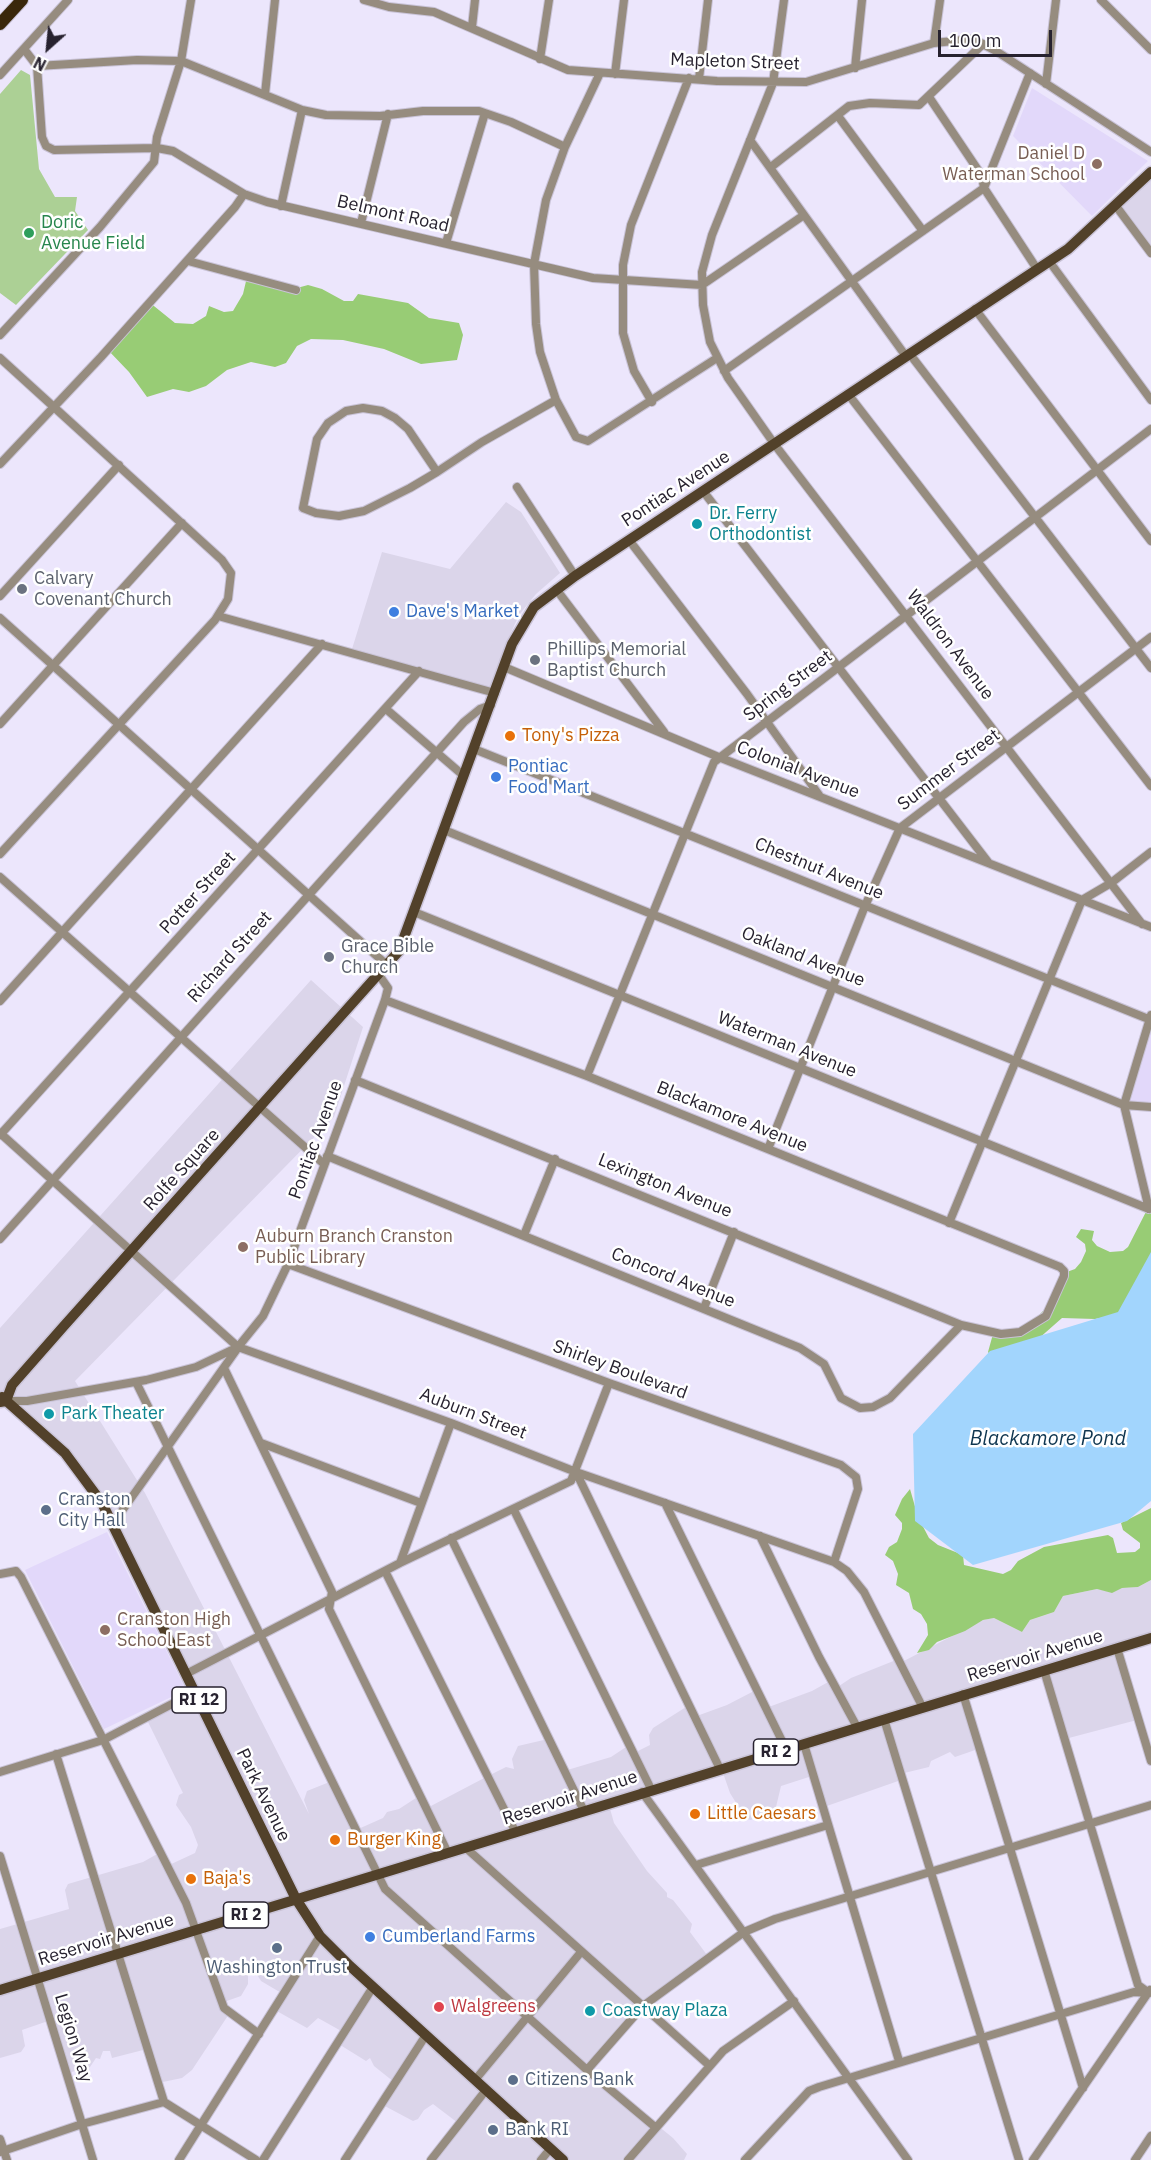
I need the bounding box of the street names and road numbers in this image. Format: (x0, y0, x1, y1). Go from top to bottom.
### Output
street label: Mapleton Street (670, 49, 800, 75)
street label: Belmont Road (335, 191, 451, 237)
street label: Pontiac Avenue (618, 446, 734, 532)
street label: Waldron Avenue (902, 586, 998, 704)
street label: Spring Street (739, 646, 837, 726)
street label: Summer Street (894, 725, 1004, 815)
street label: Colonial Avenue (734, 737, 862, 803)
street label: Chestnut Avenue (751, 833, 887, 905)
street label: Potter Street (155, 847, 241, 939)
street label: Richard Street (183, 907, 277, 1007)
street label: Oakland Avenue (738, 922, 868, 992)
street label: Waterman Avenue (714, 1007, 860, 1083)
street label: Blackamore Avenue (653, 1077, 811, 1157)
street label: Pontiac Avenue (285, 1078, 347, 1202)
street label: Rolfe Square (139, 1124, 225, 1216)
street label: Lexington Avenue (595, 1149, 735, 1223)
street label: Concord Avenue (608, 1243, 738, 1313)
street label: Shirley Boulevard (550, 1336, 690, 1404)
street label: Auburn Street (416, 1384, 530, 1444)
street label: Reservoir Avenue (965, 1625, 1105, 1687)
road number: RI 12 (172, 1687, 226, 1713)
road number: RI 2 (754, 1739, 798, 1765)
street label: Park Avenue (231, 1745, 295, 1845)
street label: Reservoir Avenue (500, 1766, 640, 1830)
road number: RI 2 (224, 1902, 268, 1928)
street label: Reservoir Avenue (36, 1909, 176, 1971)
street label: Legion Way (49, 1991, 97, 2085)

